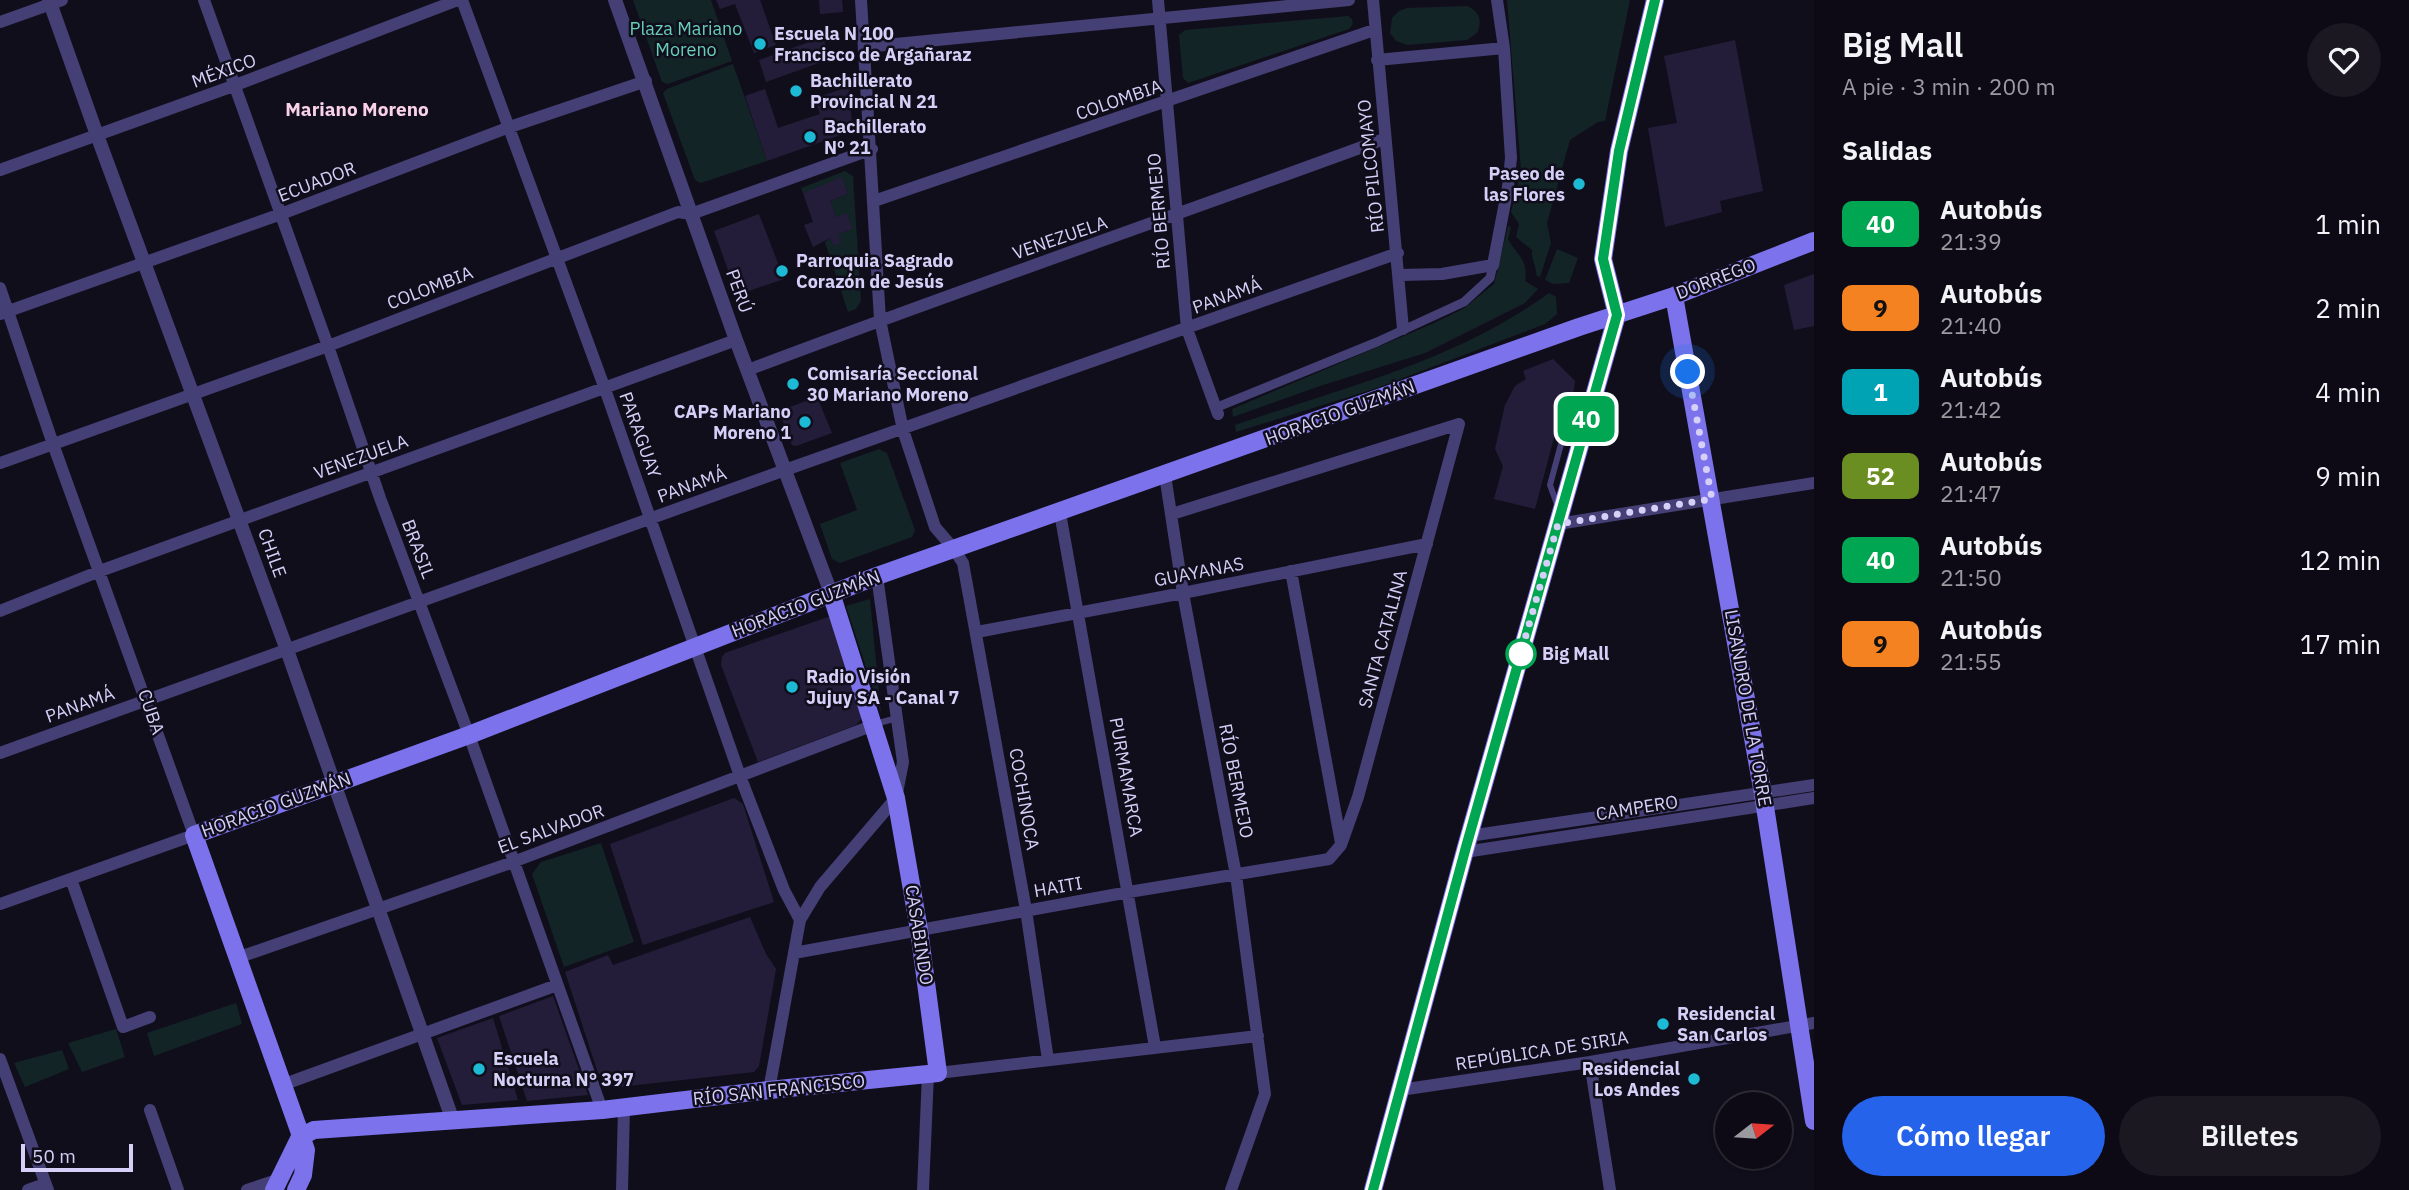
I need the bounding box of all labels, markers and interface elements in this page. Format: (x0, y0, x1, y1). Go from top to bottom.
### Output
park label: Plaza Mariano Moreno (630, 17, 742, 61)
place label: Escuela N 100 Francisco de Argañaraz (774, 22, 971, 66)
text: Big Mall (1842, 23, 1963, 66)
button: heart (2307, 23, 2381, 97)
marker: Escuela N 100 Francisco de Argañaraz (752, 36, 768, 52)
street label: MÉXICO (188, 48, 259, 93)
place label: Bachillerato Provincial N 21 (810, 69, 938, 113)
text: A pie · 3 min · 200 m (1842, 71, 2056, 101)
street label: COLOMBIA (1073, 74, 1166, 125)
marker: Bachillerato Provincial N 21 (788, 83, 804, 99)
district label: Mariano Moreno (285, 97, 429, 121)
street label: RÍO PILCOMAYO (1352, 98, 1389, 234)
place label: Bachillerato Nº 21 (824, 115, 926, 159)
marker: Bachillerato Nº 21 (802, 129, 818, 145)
text: Salidas (1842, 133, 1932, 167)
street label: RÍO BERMEJO (1142, 152, 1175, 270)
street label: ECUADOR (275, 156, 359, 207)
place label: Paseo de las Flores (1483, 162, 1565, 206)
marker: Paseo de las Flores (1571, 176, 1587, 192)
text: Autobús (1940, 192, 2042, 226)
text: 1 min (2315, 207, 2381, 241)
text: 40 (1866, 208, 1895, 240)
street label: VENEZUELA (1009, 210, 1111, 264)
text: 21:39 (1940, 226, 2002, 256)
place label: Parroquia Sagrado Corazón de Jesús (796, 249, 953, 293)
street label: DORREGO (1673, 253, 1759, 304)
street label: COLOMBIA (384, 261, 476, 314)
marker: Parroquia Sagrado Corazón de Jesús (774, 263, 790, 279)
street label: PERÚ (721, 266, 758, 316)
street label: PANAMÁ (1189, 272, 1265, 319)
text: Autobús (1940, 276, 2042, 310)
text: 2 min (2315, 291, 2381, 325)
text: 9 (1873, 292, 1888, 324)
text: 21:40 (1940, 310, 2002, 340)
your location (1670, 354, 1705, 389)
text: Autobús (1940, 360, 2042, 394)
place label: Comisaría Seccional 30 Mariano Moreno (807, 362, 978, 406)
street label: HORACIO GUZMÁN (1262, 375, 1418, 450)
text: 4 min (2315, 375, 2381, 409)
marker: Comisaría Seccional 30 Mariano Moreno (785, 376, 801, 392)
text: 1 (1873, 376, 1888, 408)
street label: PARAGUAY (614, 389, 667, 481)
text: 21:42 (1940, 394, 2002, 424)
line badge: 40 (1554, 396, 1618, 442)
place label: CAPs Mariano Moreno 1 (674, 400, 791, 444)
text: 40 (1572, 403, 1600, 435)
marker: CAPs Mariano Moreno 1 (797, 414, 813, 430)
street label: VENEZUELA (311, 429, 412, 484)
text: Autobús (1940, 444, 2042, 478)
text: 9 min (2315, 459, 2381, 493)
text: 52 (1866, 460, 1895, 492)
street label: PANAMÁ (654, 461, 730, 508)
text: 21:47 (1940, 478, 2002, 508)
street label: BRASIL (397, 516, 440, 582)
street label: CHILE (253, 525, 292, 581)
text: Autobús (1940, 528, 2042, 562)
text: 12 min (2300, 543, 2381, 577)
text: 40 (1866, 544, 1895, 576)
street label: GUAYANAS (1152, 552, 1246, 591)
text: 21:50 (1940, 562, 2002, 592)
street label: HORACIO GUZMÁN (728, 565, 884, 643)
street label: SANTA CATALINA (1353, 567, 1412, 711)
street label: LISANDRO DE LA TORRE (1720, 608, 1777, 808)
text: Autobús (1940, 612, 2042, 646)
text: 17 min (2300, 627, 2381, 661)
text: 9 (1873, 628, 1888, 660)
marker: Big Mall (1506, 639, 1536, 669)
place label: Big Mall (1542, 642, 1610, 665)
text: 21:55 (1940, 646, 2002, 676)
place label: Radio Visión Jujuy SA - Canal 7 (806, 665, 959, 709)
marker: Radio Visión Jujuy SA - Canal 7 (784, 679, 800, 695)
street label: PANAMÁ (42, 681, 118, 728)
street label: CUBA (133, 686, 170, 738)
street label: PURMAMARCA (1105, 715, 1148, 839)
street label: RÍO BERMEJO (1214, 722, 1259, 840)
street label: COCHINOCA (1004, 746, 1045, 852)
street label: HORACIO GUZMÁN (198, 767, 354, 842)
street label: CAMPERO (1594, 790, 1680, 825)
street label: EL SALVADOR (494, 799, 607, 858)
street label: HAITI (1032, 871, 1084, 902)
street label: CASABINDO (900, 883, 939, 987)
place label: Residencial San Carlos (1677, 1002, 1776, 1046)
marker: Residencial San Carlos (1655, 1016, 1671, 1032)
street label: REPÚBLICA DE SIRIA (1454, 1025, 1630, 1076)
place label: Escuela Nocturna N° 397 (493, 1047, 634, 1091)
place label: Residencial Los Andes (1582, 1057, 1681, 1101)
marker: Escuela Nocturna N° 397 (471, 1061, 487, 1077)
street label: RÍO SAN FRANCISCO (692, 1069, 866, 1110)
marker: Residencial Los Andes (1686, 1071, 1702, 1087)
north arrow (1715, 1092, 1792, 1169)
map controls (1715, 1092, 1792, 1169)
button: Cómo llegar (1842, 1096, 2105, 1176)
button: Billetes (2119, 1096, 2381, 1176)
scale bar (21, 1141, 133, 1173)
text: 50 m (32, 1144, 76, 1168)

